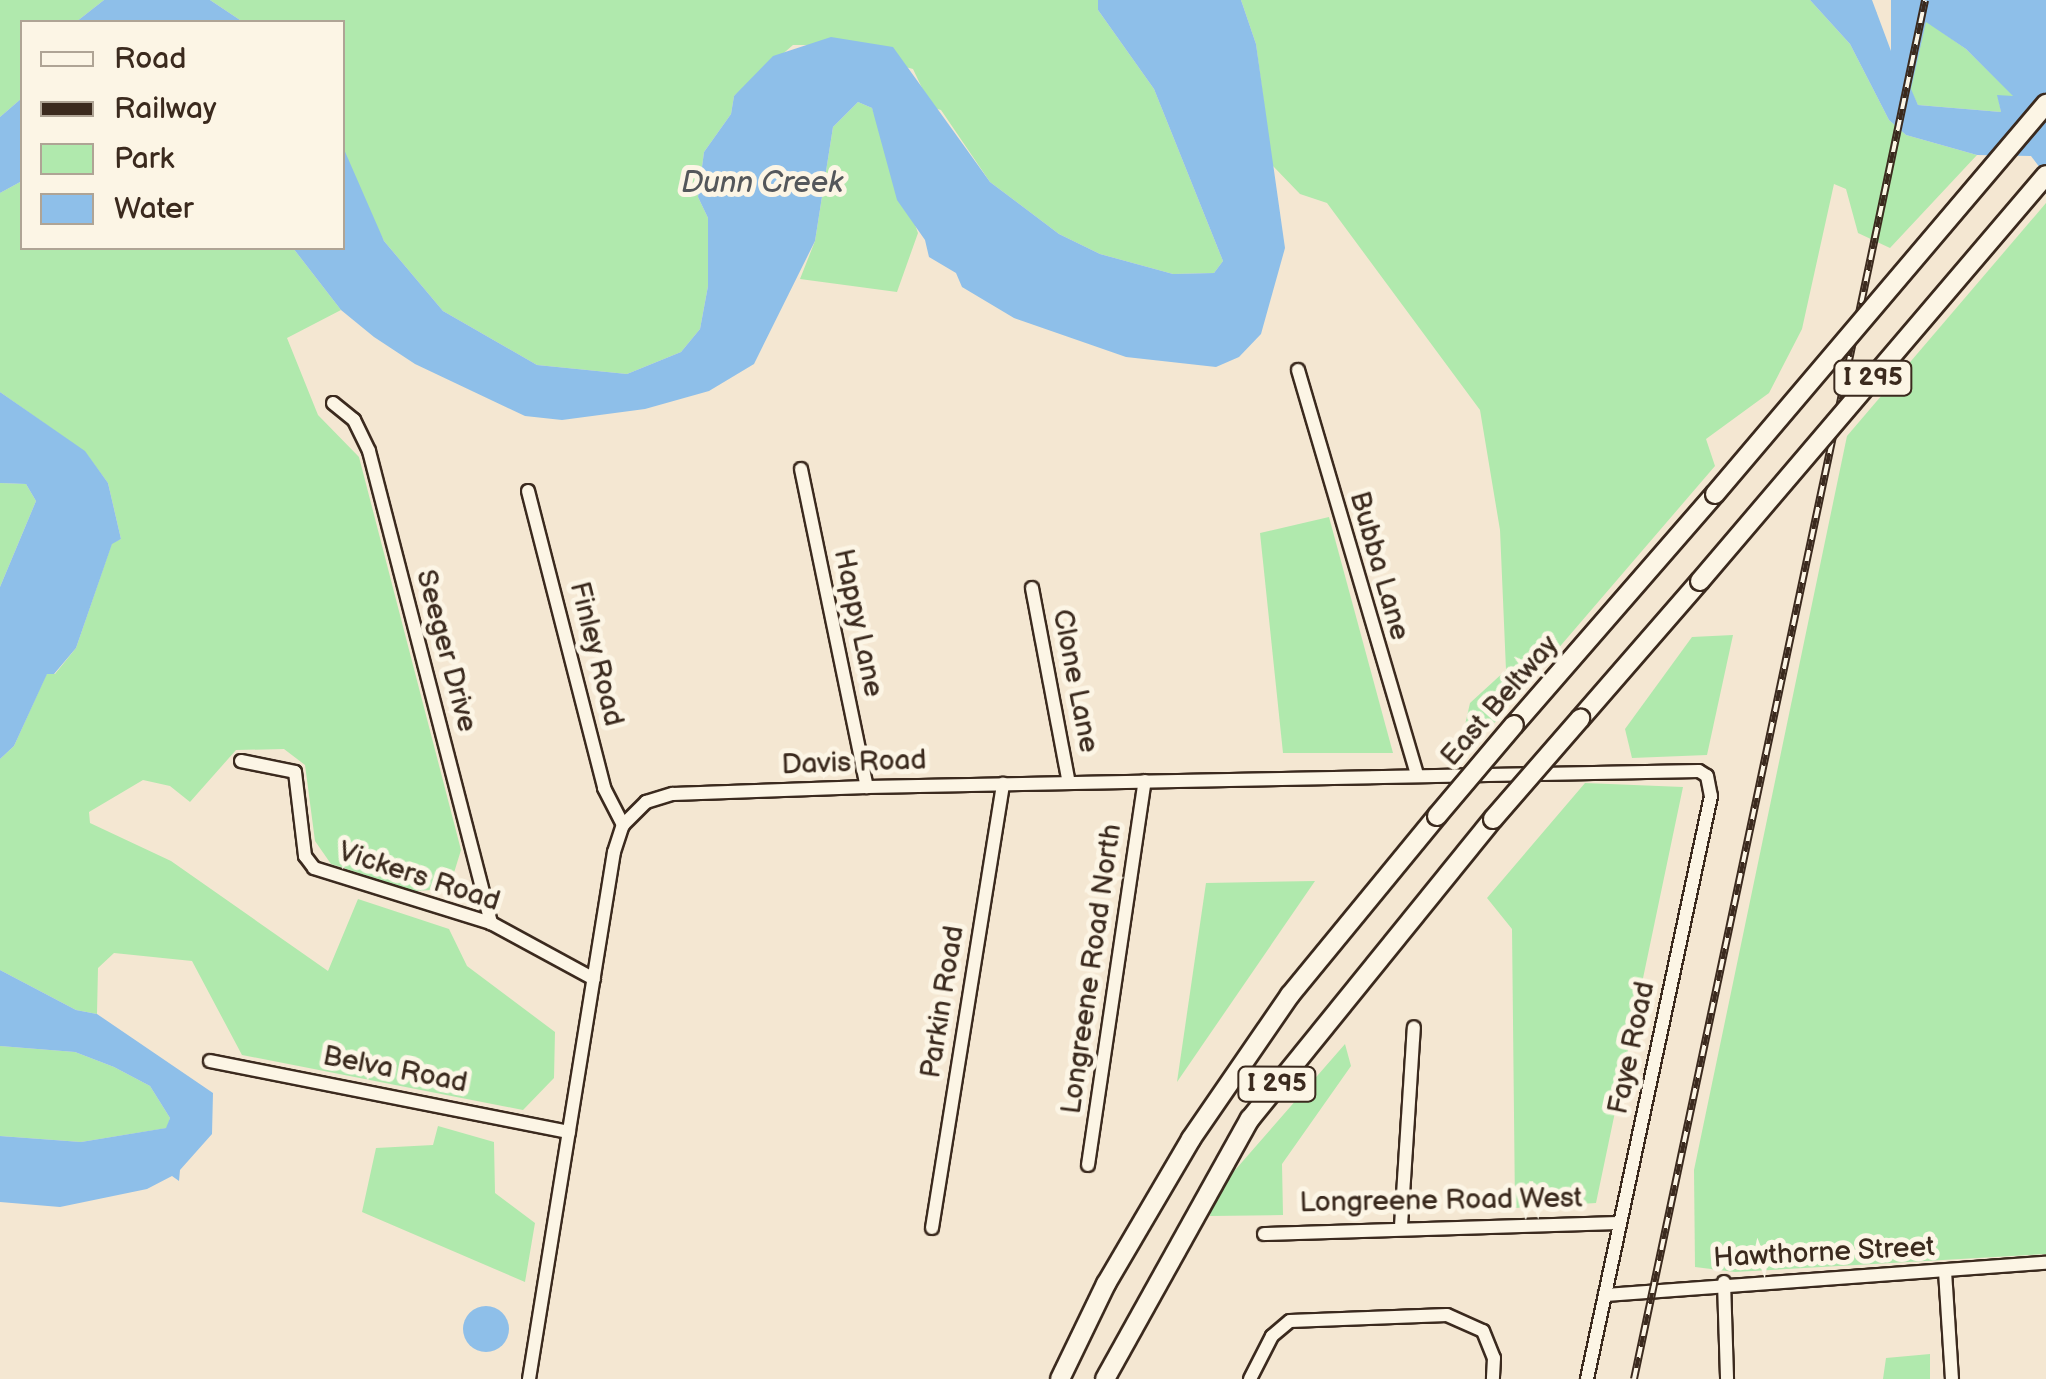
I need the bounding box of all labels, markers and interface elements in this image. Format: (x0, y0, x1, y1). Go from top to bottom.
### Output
legend (20, 20, 345, 250)
text: Road (114, 41, 187, 77)
text: Railway (114, 91, 216, 127)
text: Park (114, 141, 174, 177)
water label: Dunn Creek (681, 165, 843, 201)
text: Water (114, 191, 194, 227)
road number: I 295 (1833, 358, 1913, 398)
street label: Bubba Lane (1342, 488, 1416, 644)
street label: Happy Lane (826, 545, 890, 701)
street label: Seeger Drive (408, 566, 484, 736)
street label: Finley Road (562, 577, 630, 731)
street label: Clone Lane (1045, 606, 1105, 756)
street label: East Beltway (1434, 629, 1566, 773)
street label: Davis Road (781, 744, 927, 782)
street label: Longreene Road North (1055, 822, 1129, 1116)
street label: Vickers Road (334, 835, 504, 919)
street label: Parkin Road (914, 923, 972, 1081)
street label: Faye Road (1602, 979, 1662, 1117)
street label: Belva Road (320, 1040, 470, 1100)
road number: I 295 (1237, 1064, 1317, 1104)
street label: Longreene Road West (1299, 1182, 1583, 1220)
street label: Hawthorne Street (1712, 1230, 1936, 1276)

